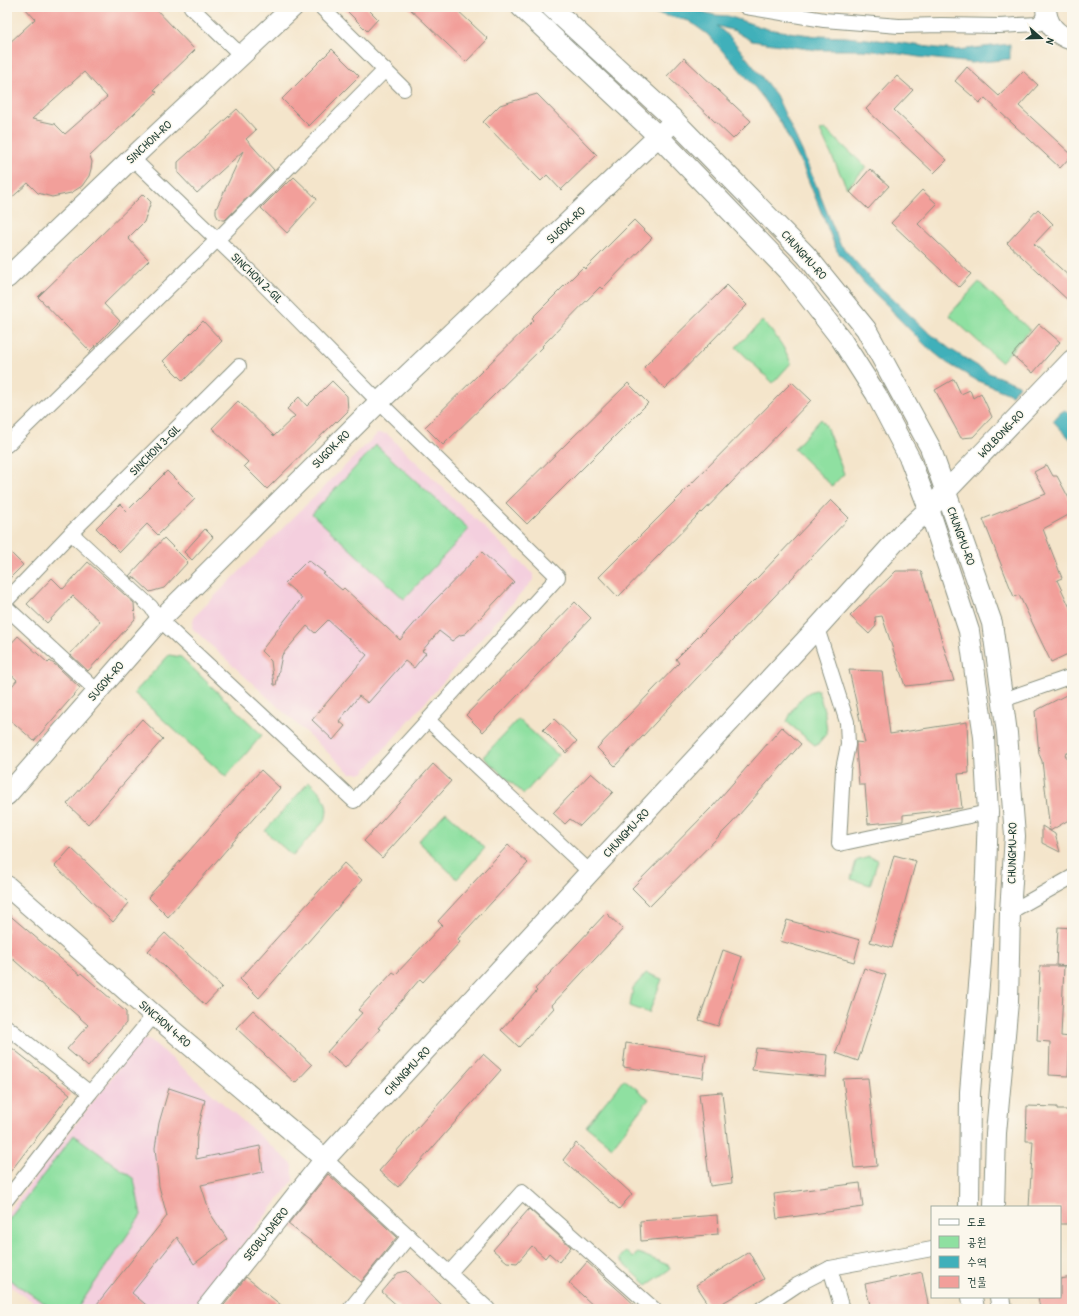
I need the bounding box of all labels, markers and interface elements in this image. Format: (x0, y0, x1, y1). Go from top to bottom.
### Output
north arrow (1021, 18, 1061, 58)
text: N (1043, 36, 1058, 47)
street label: SINCHON-RO (122, 116, 176, 167)
street label: SUGOK-RO (542, 202, 589, 247)
street label: CHUNGMU-RO (777, 226, 832, 283)
street label: SINCHON 2-GIL (228, 249, 287, 307)
street label: WOLBONG-RO (974, 406, 1028, 461)
street label: SINCHON 3-GIL (125, 420, 184, 479)
street label: SUGOK-RO (308, 426, 354, 472)
street label: CHUNGMU-RO (943, 504, 980, 568)
street label: SUGOK-RO (84, 657, 128, 704)
street label: CHUNGMU-RO (598, 804, 653, 861)
street label: CHUNGMU-RO (1002, 822, 1021, 884)
street label: SINCHON 4-RO (136, 996, 195, 1051)
street label: CHUNGMU-RO (379, 1042, 434, 1099)
street label: SEOBU-DAERO (239, 1203, 293, 1264)
legend (931, 1206, 1061, 1298)
text: 도로 (967, 1213, 986, 1230)
text: 공원 (967, 1233, 986, 1250)
text: 수역 (967, 1253, 987, 1270)
text: 건물 (967, 1273, 987, 1290)

